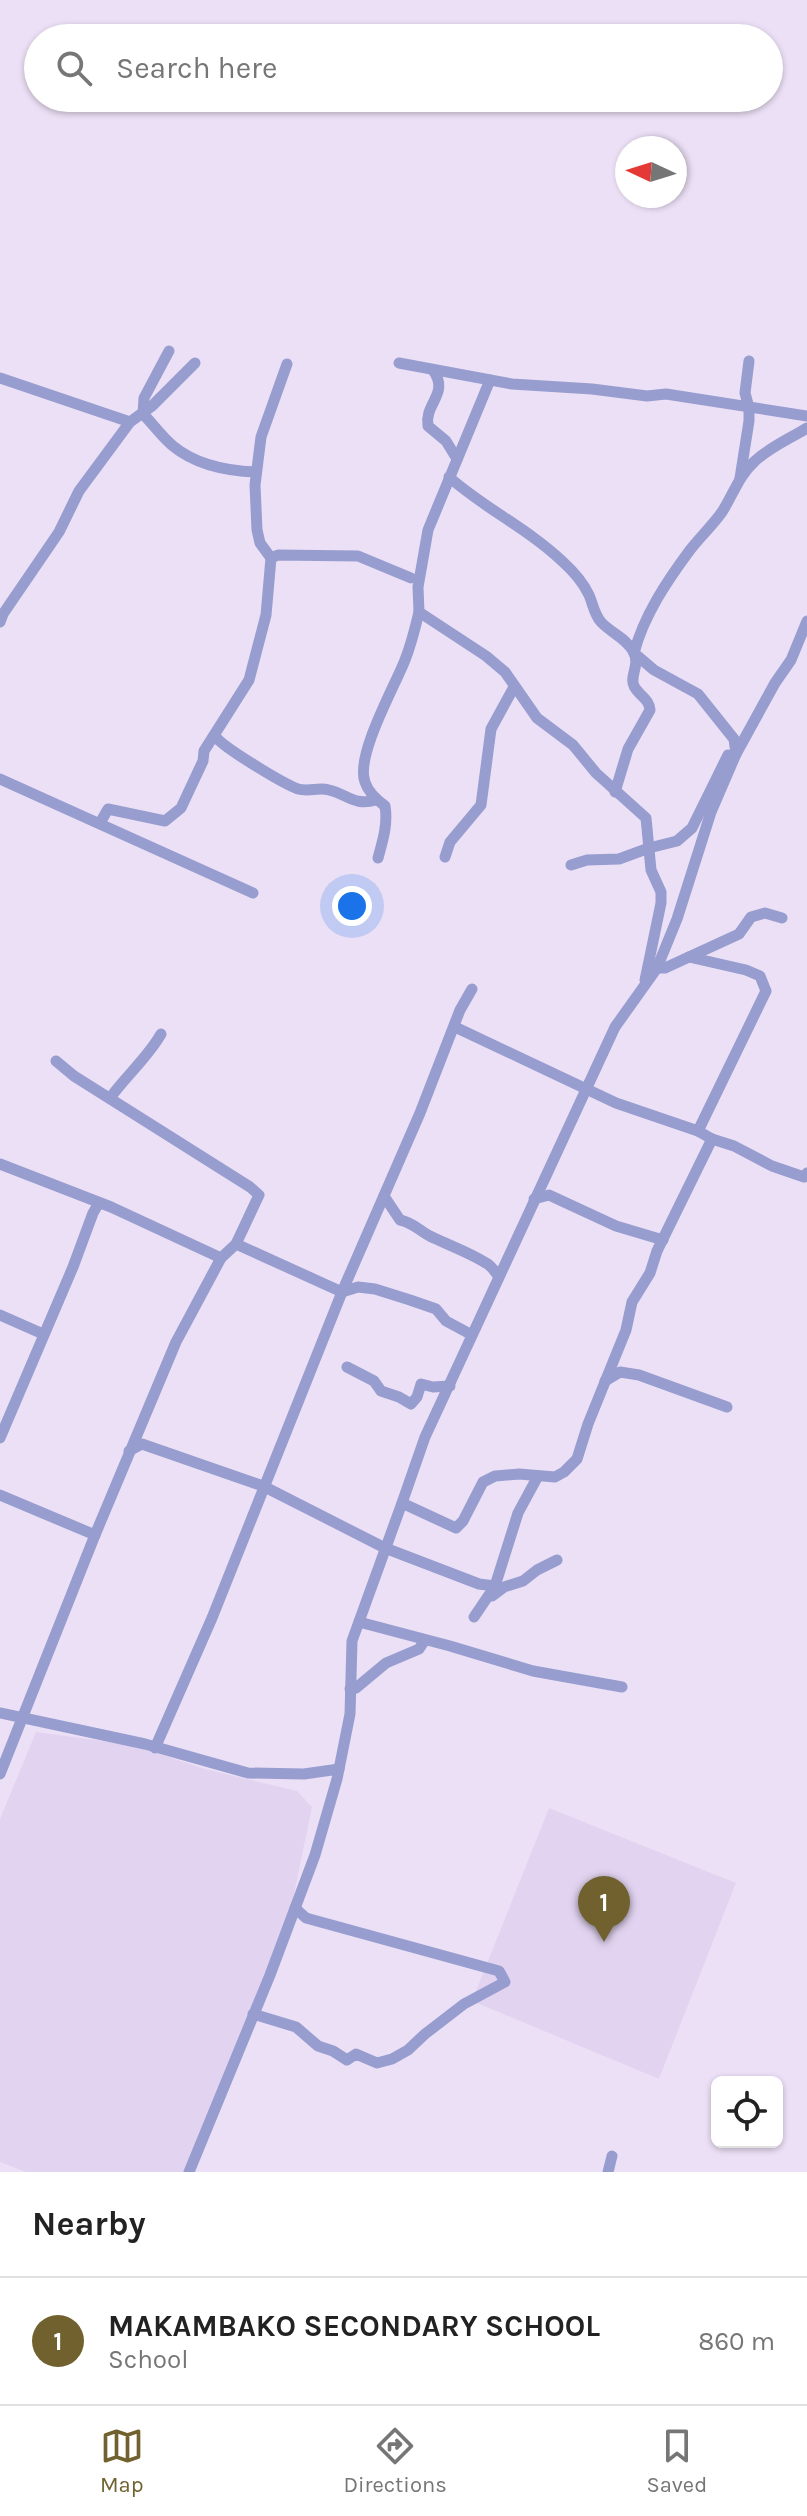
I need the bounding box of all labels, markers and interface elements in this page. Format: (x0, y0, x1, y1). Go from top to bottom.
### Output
search box (24, 24, 783, 112)
icon: search (52, 46, 96, 90)
text: Search here (116, 50, 277, 86)
north arrow (615, 136, 687, 208)
your location (332, 886, 372, 926)
pin: 1 (578, 1876, 630, 1942)
map controls (711, 2076, 783, 2148)
button: locate (711, 2076, 783, 2148)
text: Nearby (32, 2204, 146, 2244)
text: MAKAMBAKO SECONDARY SCHOOL (108, 2308, 600, 2344)
text: 1 (53, 2326, 63, 2357)
text: 860 m (698, 2326, 775, 2357)
text: School (108, 2344, 189, 2375)
tab: Map (100, 2424, 144, 2498)
tab: Directions (343, 2424, 447, 2498)
tab: Saved (646, 2424, 707, 2498)

